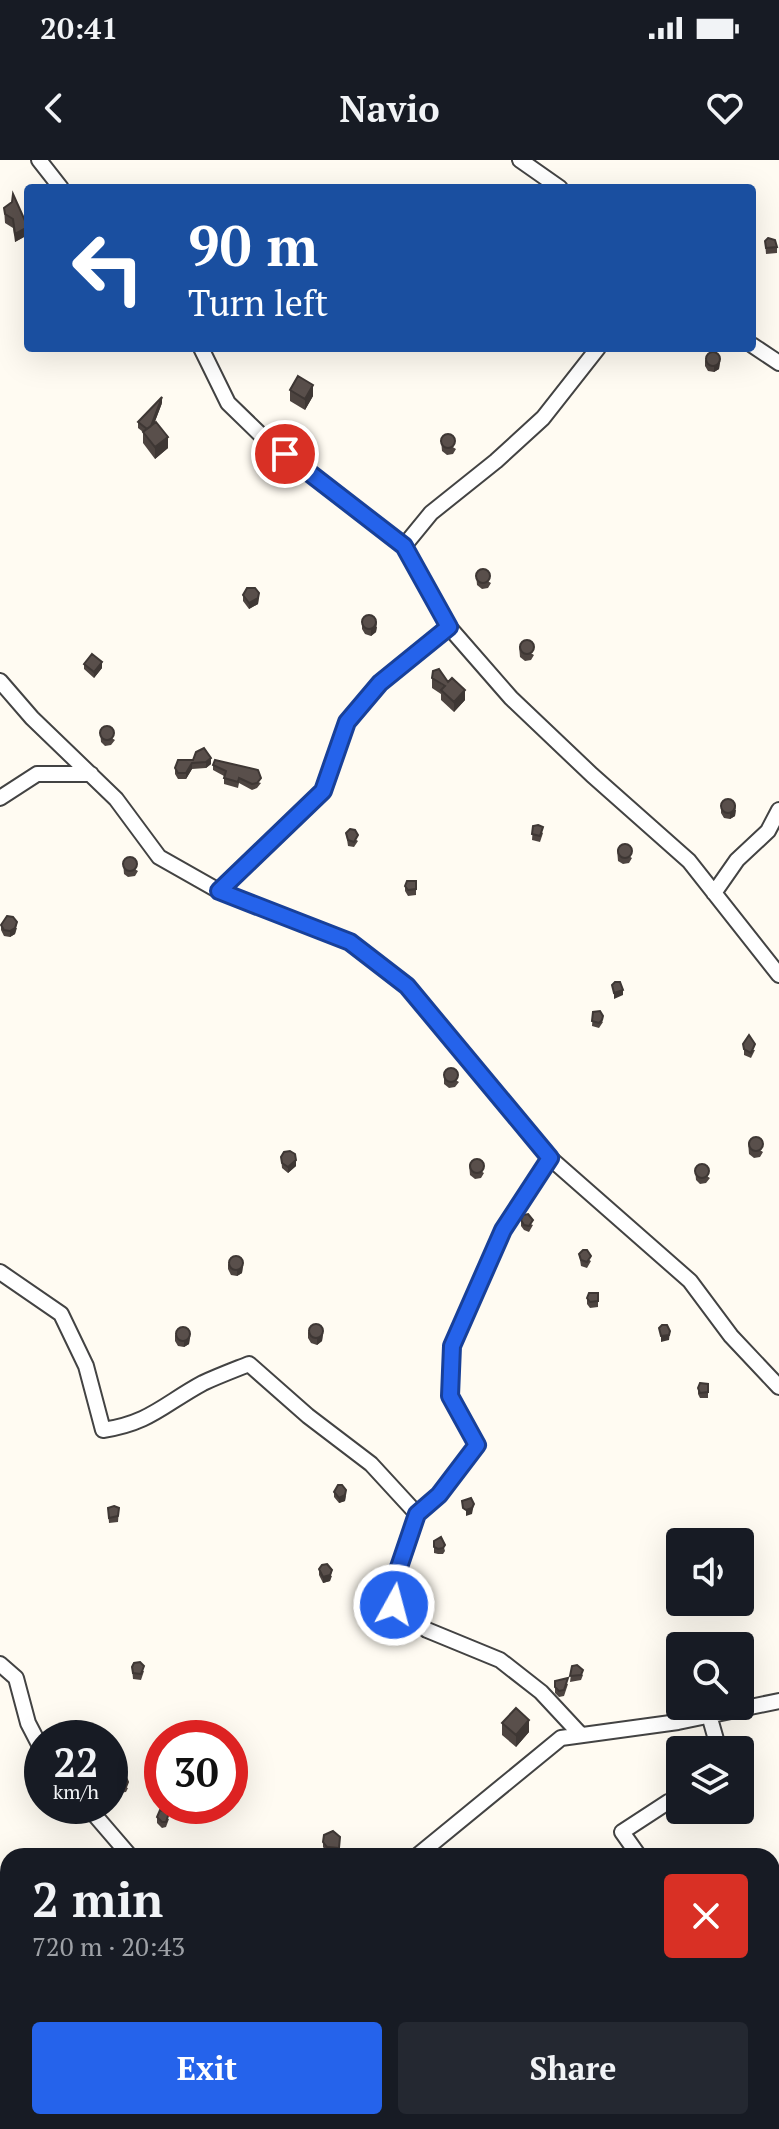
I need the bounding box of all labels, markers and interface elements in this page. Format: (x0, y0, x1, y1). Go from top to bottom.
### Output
text: 20:41 (40, 8, 118, 48)
text: Navio (339, 85, 440, 132)
icon: back (32, 86, 76, 130)
icon: heart (703, 86, 747, 130)
text: 90 m (188, 208, 318, 282)
icon: left (56, 216, 160, 320)
text: Turn left (188, 279, 328, 326)
pin (251, 420, 319, 488)
icon: arrive (263, 432, 307, 476)
map controls (666, 1528, 754, 1824)
button: sound (666, 1528, 754, 1616)
position arrow (352, 1563, 436, 1647)
button: search (666, 1632, 754, 1720)
speed limit sign: 30 (144, 1720, 248, 1824)
text: 22 (53, 1735, 99, 1788)
button: layers (666, 1736, 754, 1824)
text: km/h (53, 1778, 99, 1805)
text: 2 min (32, 1867, 163, 1931)
button: close (664, 1874, 748, 1958)
text: 720 m · 20:43 (32, 1929, 185, 1963)
button: Exit (32, 2022, 382, 2114)
button: Share (398, 2022, 748, 2114)

